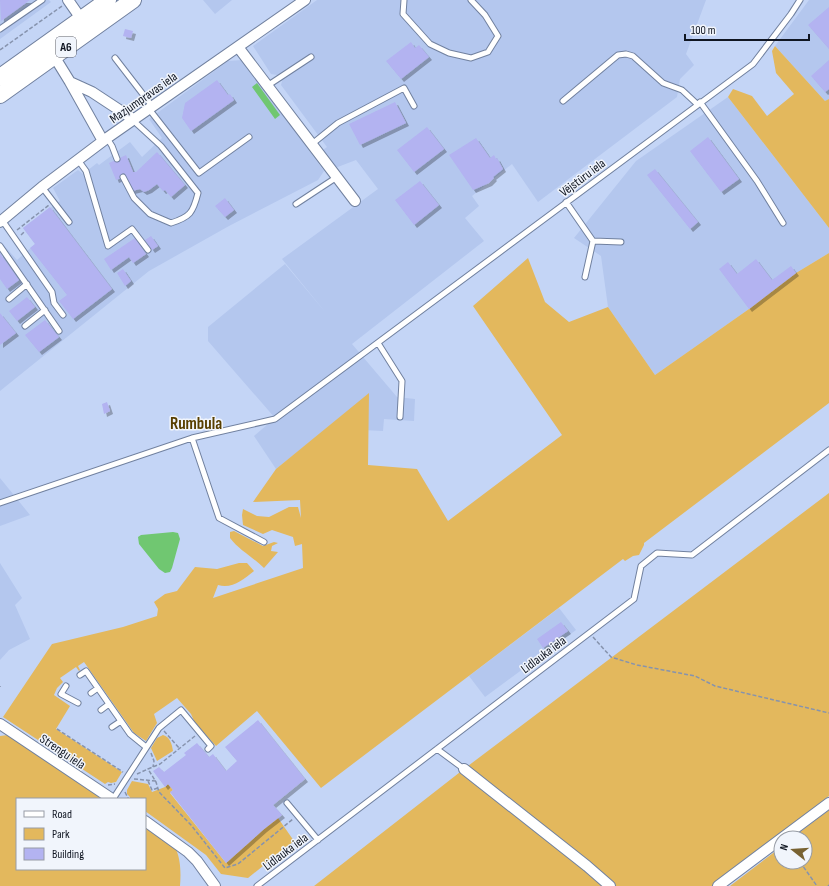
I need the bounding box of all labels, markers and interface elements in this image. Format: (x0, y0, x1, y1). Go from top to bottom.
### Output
scale bar (685, 16, 809, 42)
text: 100 m (691, 23, 716, 38)
road number: A6 (56, 37, 76, 57)
street label: Mazjumpravas iela (107, 69, 181, 127)
street label: Vējstūru iela (556, 155, 609, 200)
district label: Rumbula (170, 414, 222, 434)
street label: Lidlauka iela (518, 633, 569, 677)
street label: Strengu iela (37, 731, 88, 773)
legend (16, 798, 146, 870)
text: Road (52, 807, 72, 822)
text: Park (52, 827, 70, 842)
street label: Lidlauka iela (260, 830, 311, 874)
north arrow (773, 830, 813, 870)
text: N (777, 842, 791, 852)
text: Building (52, 847, 84, 862)

